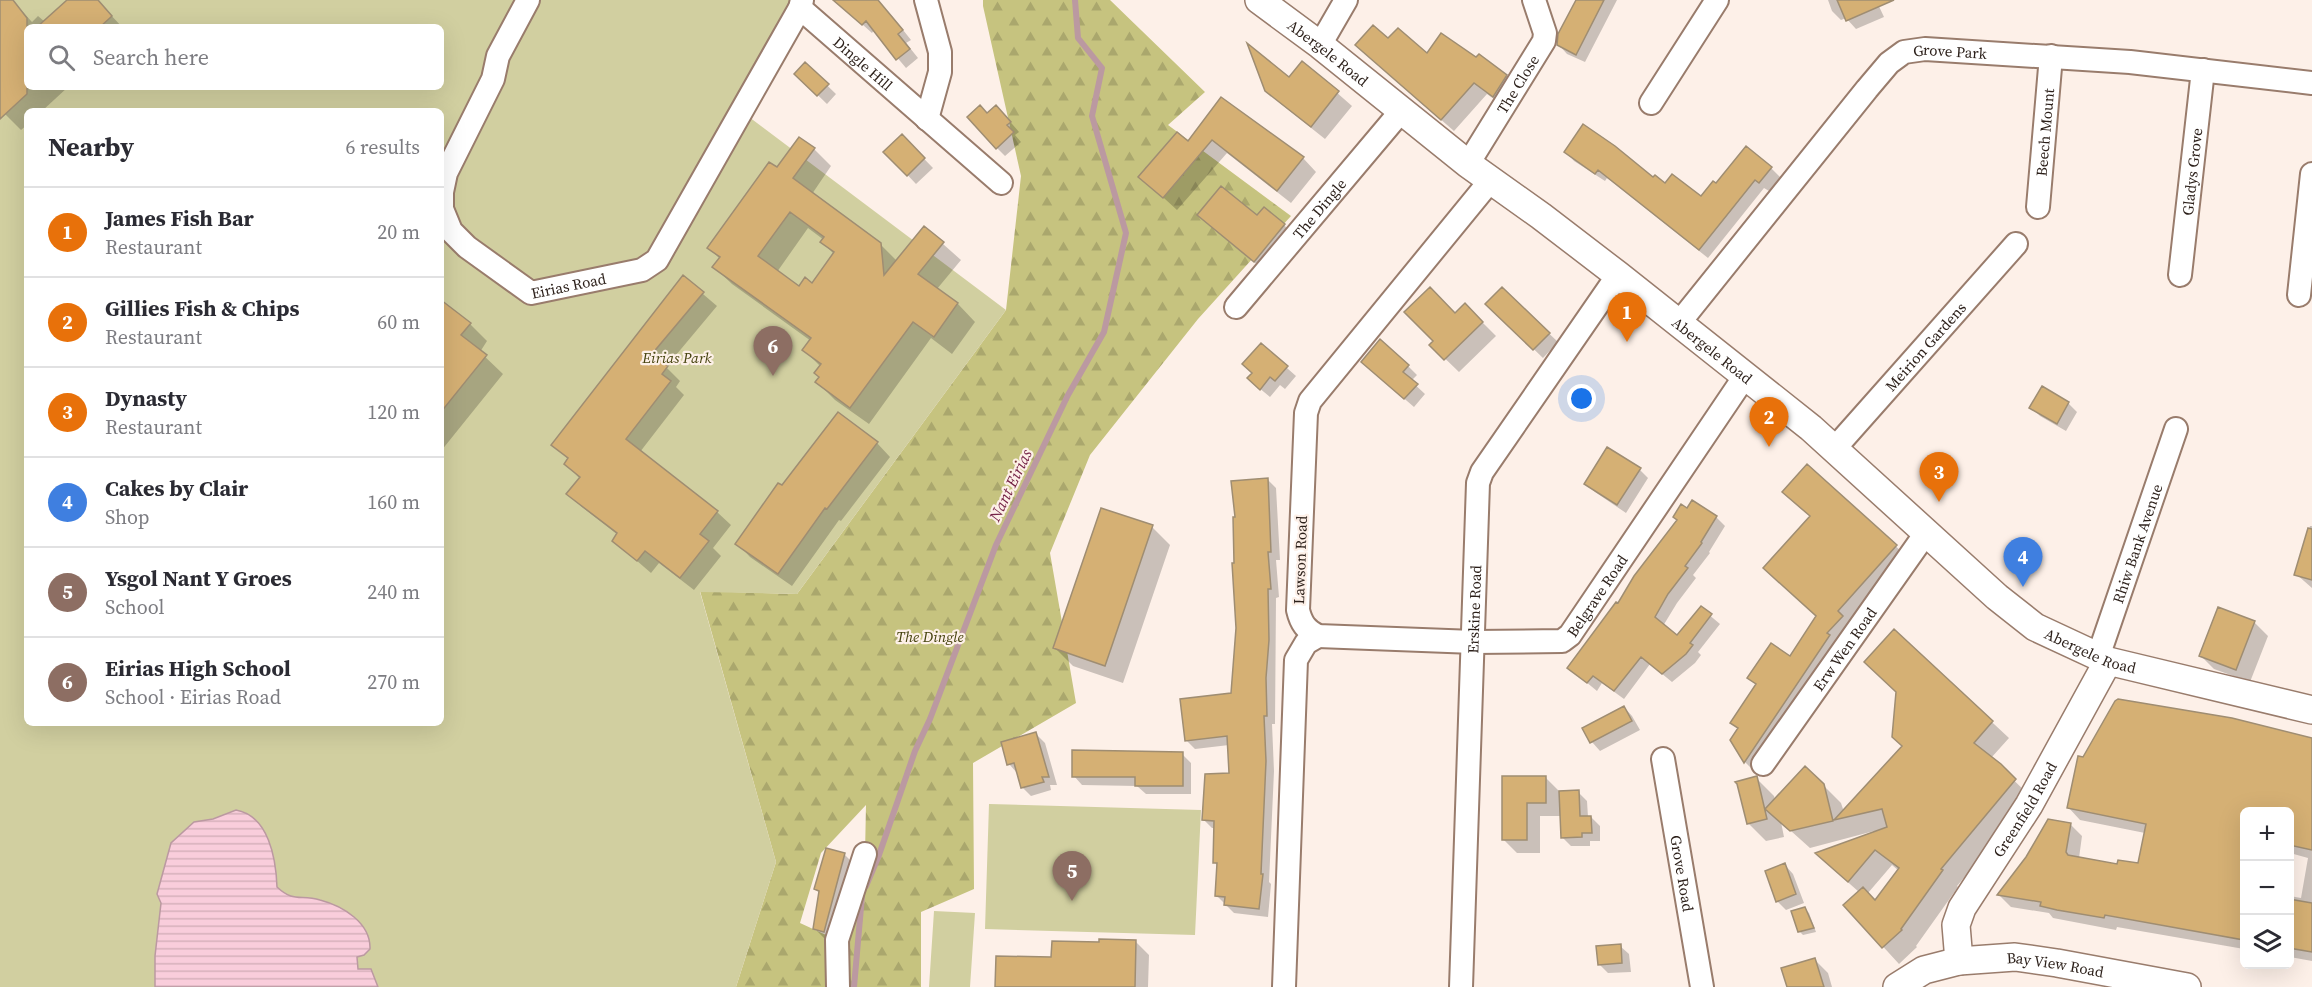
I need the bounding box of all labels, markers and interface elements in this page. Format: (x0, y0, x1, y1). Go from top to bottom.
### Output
street label: Abergele Road (1284, 14, 1374, 91)
search box (24, 24, 444, 90)
street label: Dingle Hill (829, 31, 898, 95)
street label: Grove Park (1912, 38, 1988, 63)
icon: search (45, 41, 78, 74)
text: Search here (93, 42, 209, 72)
street label: The Close (1491, 50, 1544, 117)
street label: Beech Mount (2030, 87, 2059, 177)
street label: Gladys Grove (2176, 127, 2207, 216)
text: Nearby (48, 129, 134, 165)
text: 6 results (345, 133, 420, 161)
street label: The Dingle (1287, 173, 1351, 243)
text: James Fish Bar (105, 203, 254, 233)
text: 1 (62, 218, 73, 246)
text: 20 m (377, 218, 420, 246)
text: Restaurant (105, 233, 202, 261)
street label: Eirias Road (529, 267, 608, 303)
pin: 1 (1608, 292, 1646, 342)
text: Gillies Fish & Chips (105, 293, 299, 323)
street label: Meirion Gardens (1880, 297, 1971, 395)
text: 2 (62, 308, 73, 336)
text: 60 m (377, 308, 420, 336)
street label: Abergele Road (1668, 312, 1758, 389)
text: Restaurant (105, 323, 202, 351)
pin: 6 (754, 326, 792, 376)
park label: Eirias Park (641, 347, 713, 368)
text: Dynasty (105, 383, 187, 413)
your location (1567, 384, 1596, 413)
text: 3 (62, 398, 73, 426)
text: 120 m (367, 398, 420, 426)
pin: 2 (1750, 398, 1788, 447)
text: Restaurant (105, 413, 202, 441)
water label: Nant Eirias (983, 445, 1037, 525)
pin: 3 (1920, 452, 1958, 502)
text: Cakes by Clair (105, 473, 248, 503)
street label: Rhiw Bank Avenue (2107, 481, 2167, 606)
text: 4 (62, 488, 73, 516)
text: 160 m (367, 488, 420, 516)
text: Shop (105, 503, 150, 531)
street label: Lawson Road (1288, 515, 1312, 605)
pin: 4 (2004, 538, 2042, 587)
street label: Belgrave Road (1561, 550, 1632, 641)
text: Ysgol Nant Y Groes (105, 563, 292, 593)
street label: Erskine Road (1462, 564, 1486, 654)
text: 5 (62, 578, 73, 606)
text: 240 m (367, 578, 420, 606)
text: School (105, 593, 165, 621)
street label: Erw Wen Road (1808, 602, 1881, 695)
street label: Abergele Road (2041, 623, 2139, 678)
park label: The Dingle (896, 626, 964, 647)
text: Eirias High School (105, 653, 291, 683)
text: 6 (62, 668, 73, 696)
text: 270 m (367, 668, 420, 696)
text: School · Eirias Road (105, 683, 281, 711)
street label: Greenfield Road (1987, 757, 2062, 861)
map controls (2240, 807, 2294, 969)
button: + (2240, 807, 2294, 861)
street label: Grove Road (1666, 834, 1699, 914)
pin: 5 (1052, 852, 1092, 901)
button: − (2240, 861, 2294, 915)
button: layers (2240, 915, 2294, 969)
street label: Bay View Road (2006, 946, 2106, 982)

